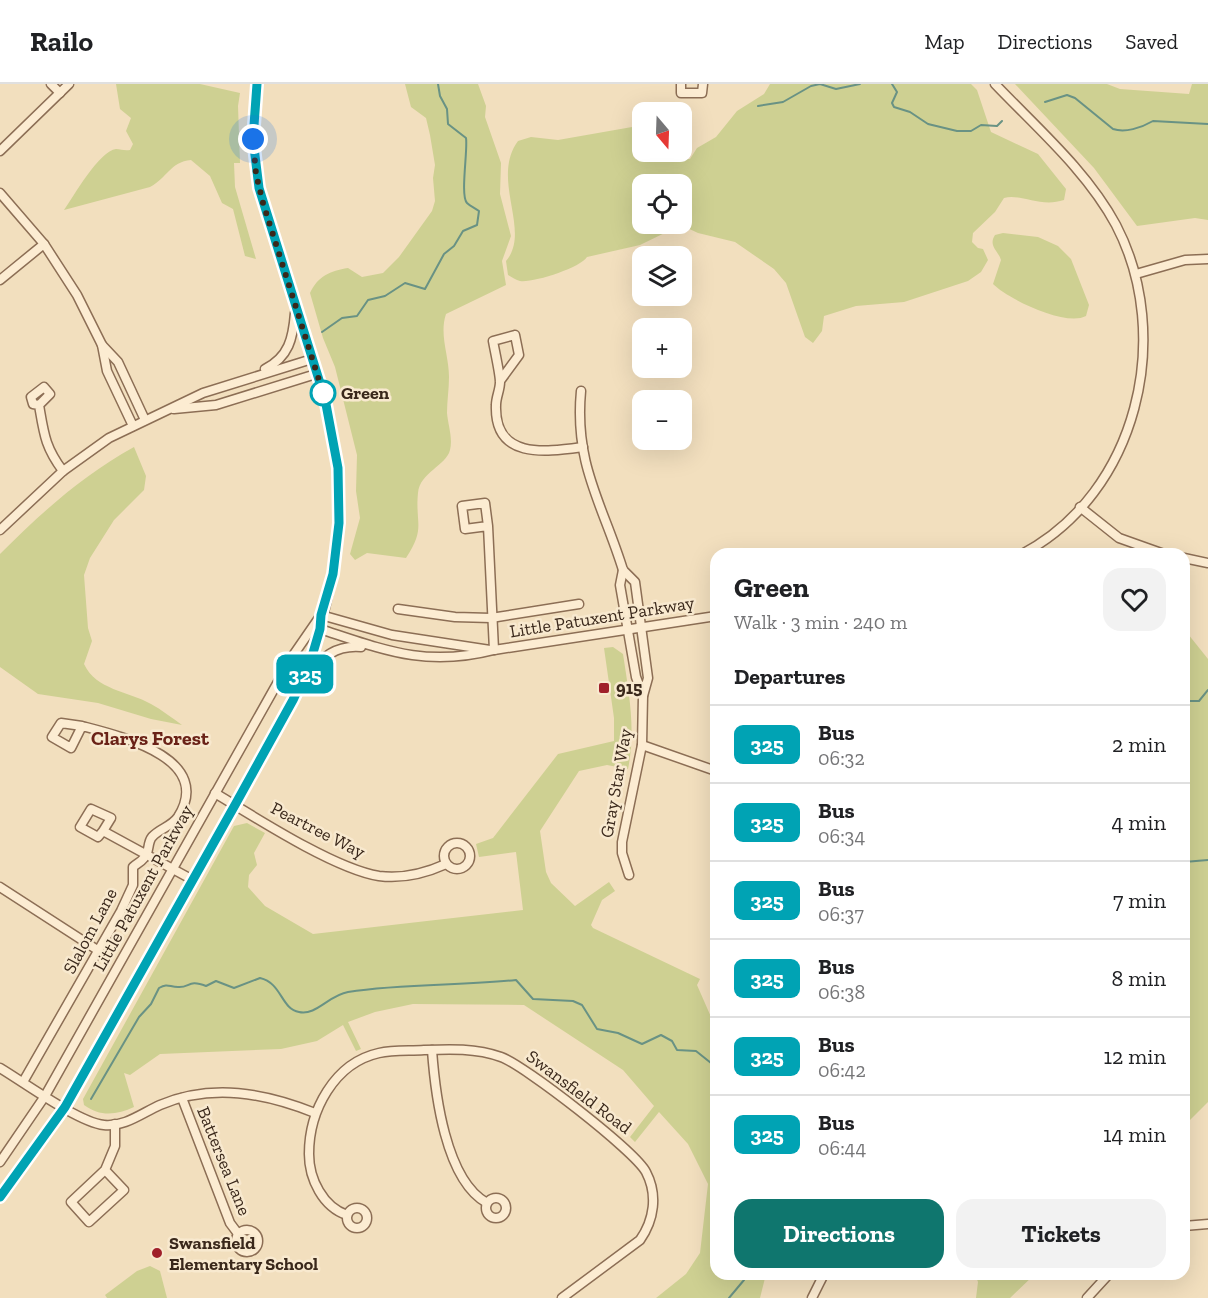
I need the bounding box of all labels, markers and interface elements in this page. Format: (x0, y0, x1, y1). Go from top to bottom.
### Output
text: Railo (30, 25, 93, 58)
text: Map (925, 29, 965, 54)
text: Directions (998, 29, 1092, 54)
text: Saved (1125, 29, 1178, 54)
north arrow (632, 102, 692, 162)
map controls (632, 102, 692, 450)
your location (238, 124, 268, 154)
button: locate (632, 174, 692, 234)
button: layers (632, 246, 692, 306)
button: + (632, 318, 692, 378)
marker: Green (310, 380, 336, 406)
place label: Green (341, 382, 390, 404)
button: − (632, 390, 692, 450)
button: heart (1103, 568, 1166, 631)
text: Green (734, 571, 809, 604)
street label: Little Patuxent Parkway (508, 591, 697, 642)
text: Walk · 3 min · 240 m (734, 610, 907, 634)
line badge: 325 (270, 654, 340, 694)
text: 325 (288, 662, 322, 687)
text: Departures (734, 663, 845, 690)
place label: 915 (616, 677, 642, 699)
marker: 915 (597, 681, 611, 695)
text: Bus (818, 719, 855, 746)
district label: Clarys Forest (91, 726, 210, 750)
street label: Gray Star Way (596, 726, 637, 839)
text: 2 min (1112, 731, 1166, 758)
text: 325 (750, 732, 784, 757)
text: 06:32 (818, 746, 865, 770)
street label: Peartree Way (267, 797, 370, 864)
text: Bus (818, 797, 855, 824)
street label: Little Patuxent Parkway (88, 800, 198, 975)
text: 4 min (1111, 809, 1166, 836)
text: 325 (750, 810, 784, 835)
text: 06:34 (818, 824, 865, 848)
text: Bus (818, 875, 855, 902)
street label: Slalom Lane (58, 884, 122, 978)
text: 7 min (1113, 887, 1166, 914)
text: 325 (750, 888, 784, 913)
text: 06:37 (818, 902, 864, 926)
text: Bus (818, 953, 855, 980)
text: 8 min (1111, 965, 1166, 992)
text: 325 (750, 966, 784, 991)
text: 06:38 (818, 980, 865, 1004)
text: Bus (818, 1031, 855, 1058)
text: 12 min (1103, 1043, 1166, 1070)
text: 325 (750, 1044, 784, 1069)
street label: Swansfield Road (522, 1045, 636, 1139)
text: 06:42 (818, 1058, 866, 1082)
street label: Battersea Lane (192, 1103, 256, 1219)
text: Bus (818, 1109, 855, 1136)
text: 14 min (1103, 1121, 1166, 1148)
text: 325 (750, 1122, 784, 1147)
text: 06:44 (818, 1136, 866, 1160)
button: Directions (734, 1199, 944, 1268)
button: Tickets (956, 1199, 1166, 1268)
place label: Swansfield Elementary School (169, 1232, 318, 1275)
marker: Swansfield Elementary School (150, 1246, 164, 1260)

